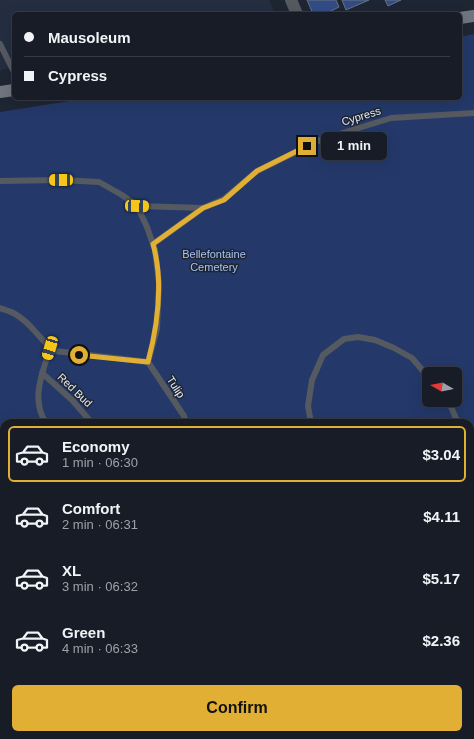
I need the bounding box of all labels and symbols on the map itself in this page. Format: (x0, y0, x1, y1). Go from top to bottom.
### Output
street label: Cypress (340, 104, 383, 128)
callout: 1 min (321, 132, 387, 160)
route end (298, 137, 316, 155)
car (49, 174, 73, 186)
car (125, 200, 149, 212)
park label: Bellefontaine Cemetery (182, 248, 246, 273)
car (41, 335, 59, 361)
route start (70, 346, 88, 364)
north arrow (422, 367, 462, 407)
street label: Red Bud (55, 371, 95, 409)
street label: Tulip (165, 374, 187, 400)

